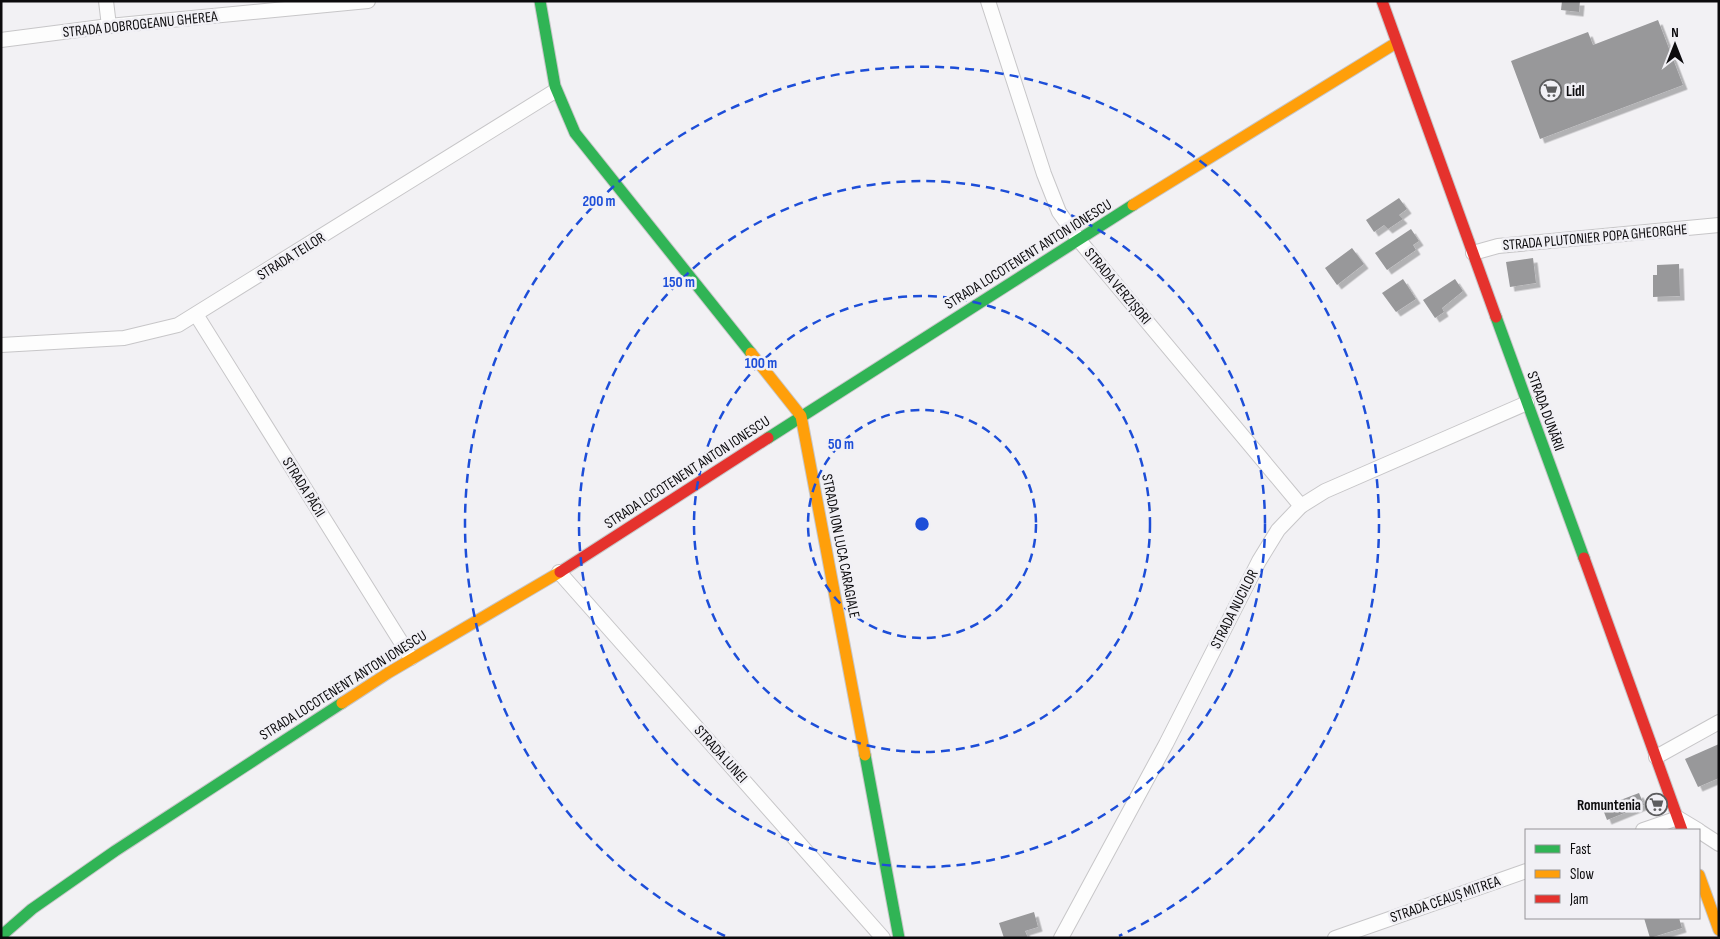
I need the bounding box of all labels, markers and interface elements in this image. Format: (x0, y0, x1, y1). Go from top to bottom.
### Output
street label: STRADA DOBROGEANU GHEREA (62, 7, 219, 42)
north arrow (1650, 20, 1700, 70)
text: N (1671, 24, 1679, 41)
supermarket icon: Lidl (1538, 79, 1562, 103)
place label: Lidl (1566, 82, 1585, 101)
text: 200 m (582, 192, 616, 211)
street label: STRADA LOCOTENENT ANTON IONESCU (941, 195, 1115, 314)
street label: STRADA PLUTONIER POPA GHEORGHE (1502, 220, 1688, 255)
street label: STRADA TEILOR (254, 228, 329, 285)
street label: STRADA VERZIȘORI (1080, 244, 1155, 329)
text: 150 m (663, 273, 695, 292)
text: 100 m (745, 354, 777, 373)
street label: STRADA DUNĂRII (1522, 369, 1569, 454)
street label: STRADA LOCOTENENT ANTON IONESCU (601, 412, 774, 533)
text: 50 m (828, 435, 854, 454)
street label: STRADA PĂCII (278, 454, 329, 521)
street label: STRADA ION LUCA CARAGIALE (817, 472, 864, 620)
centre of rings (913, 515, 931, 533)
street label: STRADA NUCILOR (1206, 566, 1263, 652)
street label: STRADA LOCOTENENT ANTON IONESCU (256, 626, 430, 745)
street label: STRADA LUNEI (690, 722, 752, 787)
supermarket icon: Romuntenia (1645, 793, 1669, 817)
place label: Romuntenia (1577, 796, 1641, 815)
legend (1525, 829, 1700, 919)
text: Fast (1570, 840, 1592, 859)
text: Slow (1570, 865, 1594, 884)
street label: STRADA CEAUȘ MITREA (1388, 872, 1503, 927)
text: Jam (1569, 890, 1588, 909)

